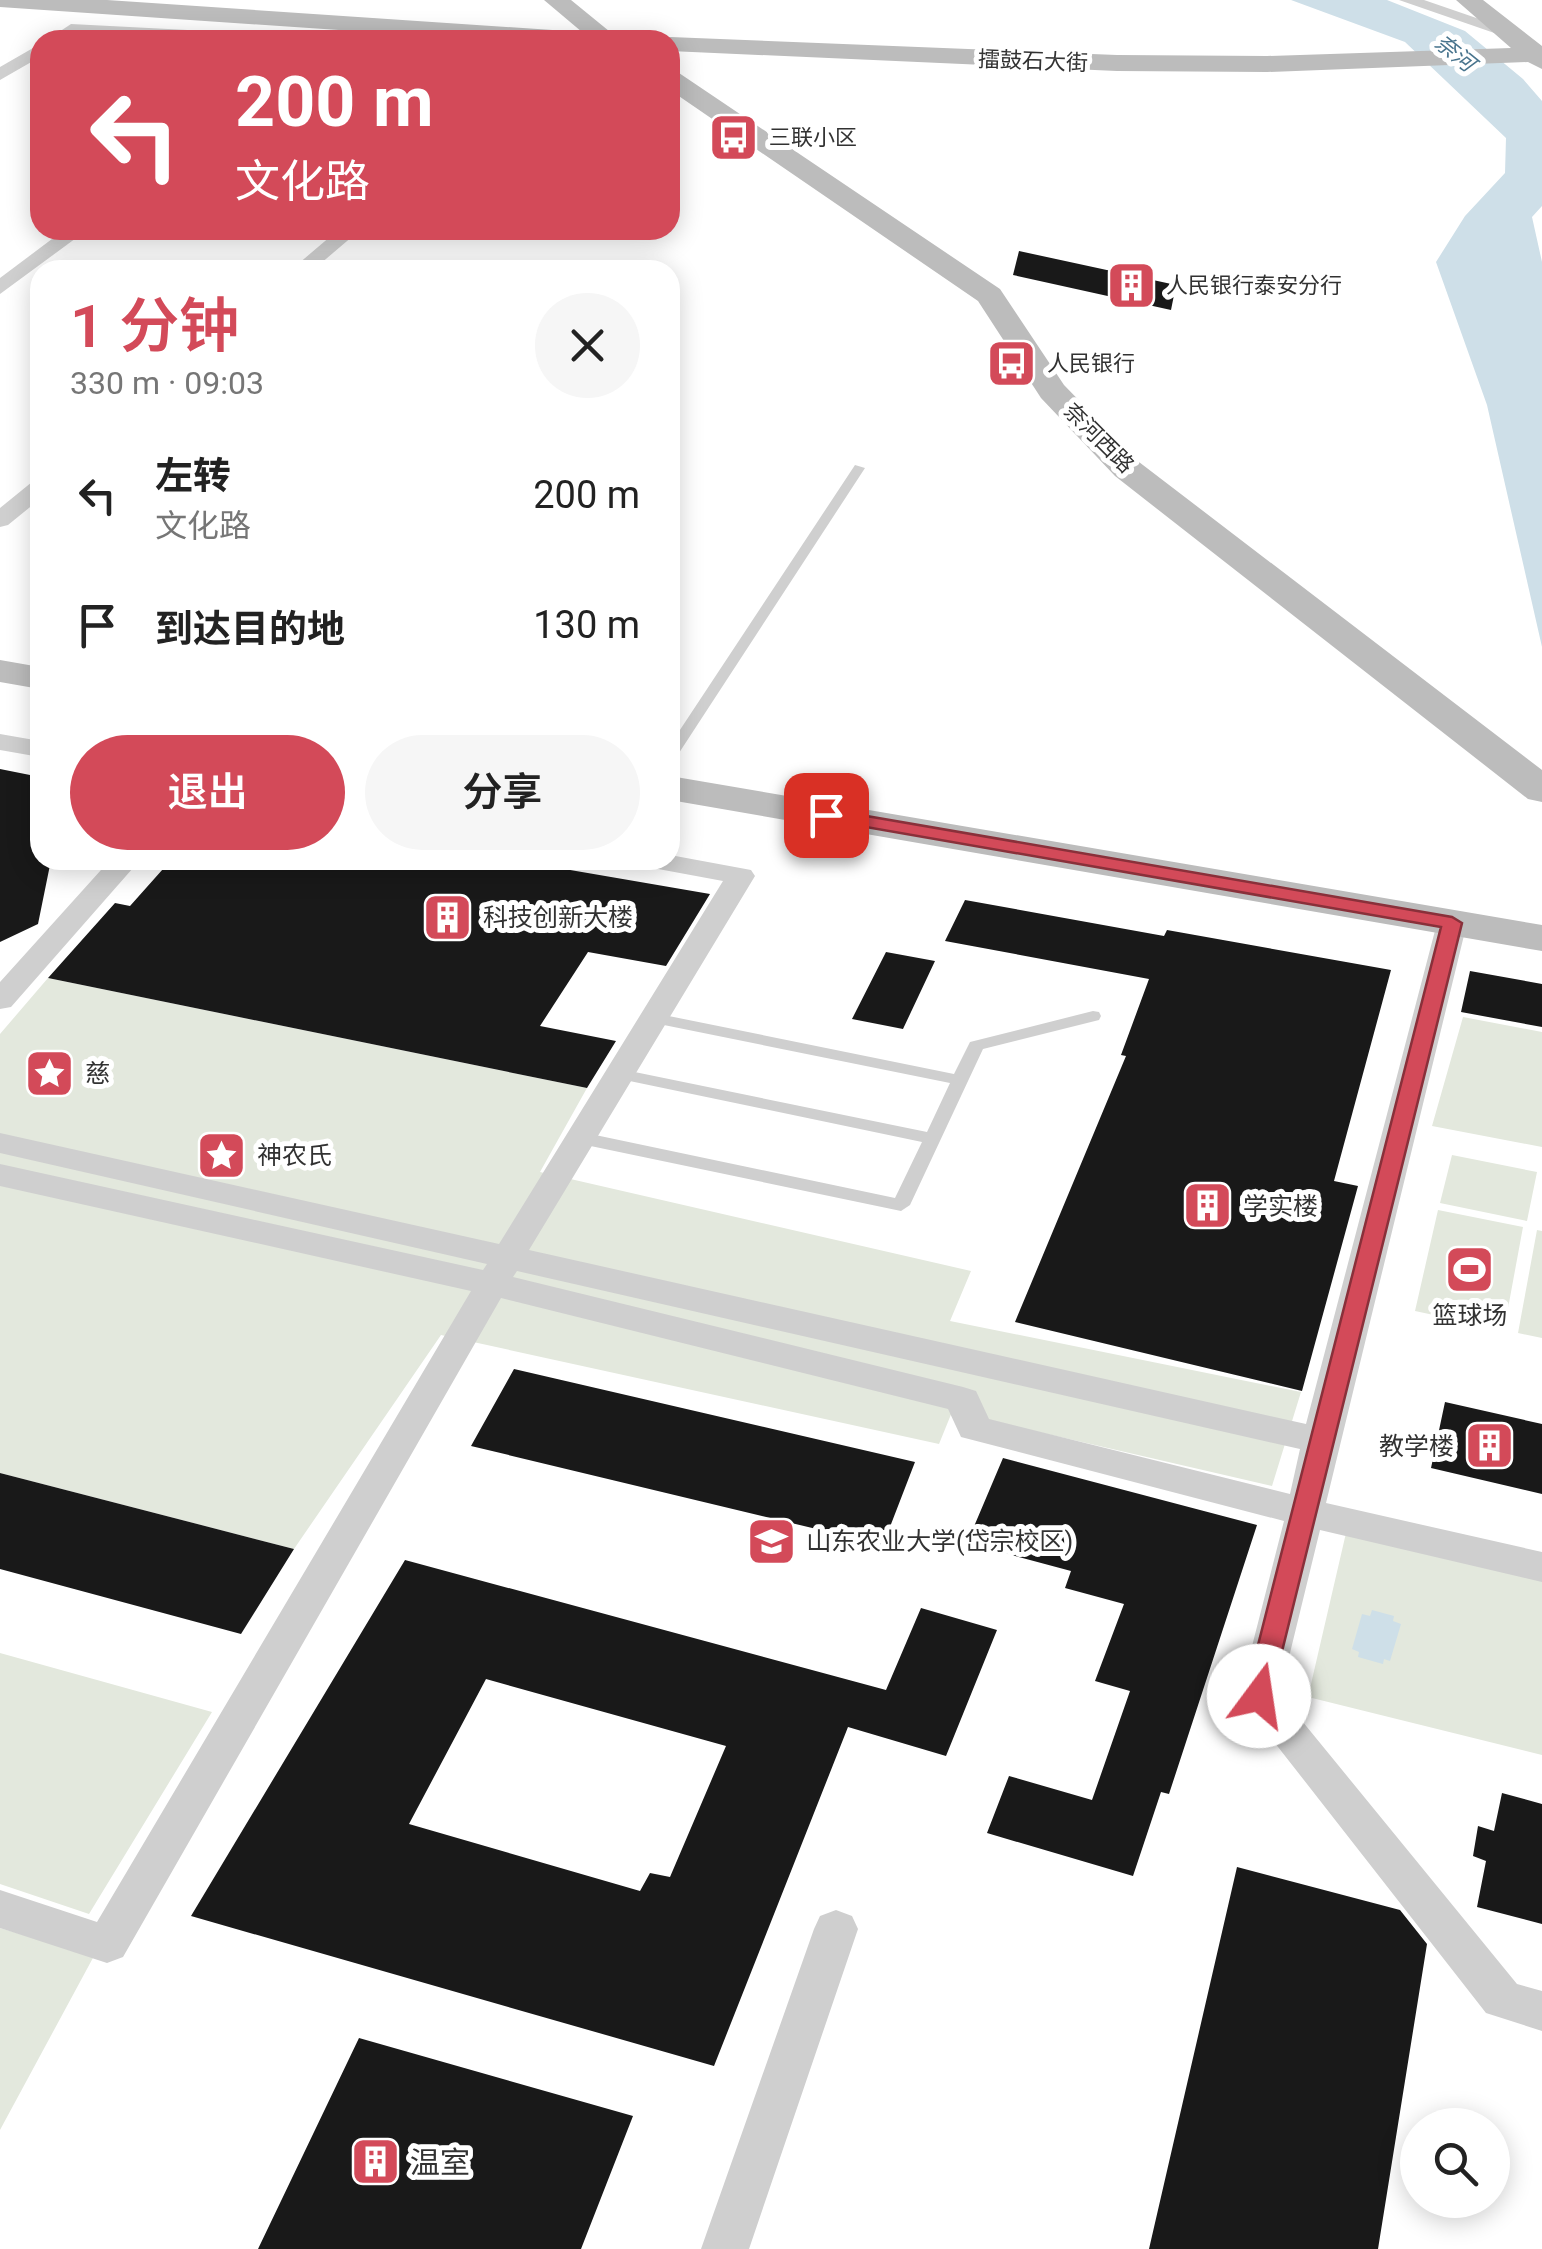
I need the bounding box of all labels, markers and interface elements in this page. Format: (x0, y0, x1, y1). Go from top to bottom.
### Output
water label: 奈河 (1430, 29, 1483, 79)
street label: 擂鼓石大街 (978, 47, 1088, 75)
text: 200 m (235, 61, 434, 143)
icon: left (70, 70, 200, 200)
bus stop icon: 三联小区 (708, 111, 760, 163)
place label: 三联小区 (769, 125, 857, 150)
text: 文化路 (235, 155, 370, 208)
building icon: 人民银行泰安分行 (1105, 259, 1157, 311)
place label: 人民银行泰安分行 (1166, 273, 1342, 298)
text: 1 分钟 (70, 291, 239, 362)
button: close (535, 293, 640, 398)
bus stop icon: 人民银行 (986, 337, 1038, 389)
place label: 人民银行 (1047, 351, 1135, 376)
text: 330 m · 09:03 (70, 364, 264, 402)
street label: 奈河西路 (1059, 398, 1139, 478)
text: 左转 (155, 454, 231, 498)
icon: left (70, 468, 125, 523)
text: 200 m (533, 473, 640, 517)
text: 文化路 (155, 507, 251, 545)
icon: arrive (70, 598, 125, 653)
text: 130 m (533, 603, 640, 647)
text: 到达目的地 (155, 607, 345, 651)
button: 退出 (70, 735, 345, 850)
button: 分享 (365, 735, 640, 850)
pin (784, 773, 869, 858)
icon: arrive (799, 788, 854, 843)
building icon: 科技创新大楼 (422, 891, 474, 943)
place label: 科技创新大楼 (483, 903, 633, 932)
place icon: 慈 (24, 1047, 76, 1099)
place label: 慈 (85, 1059, 110, 1088)
place icon: 神农氏 (196, 1129, 248, 1181)
place label: 神农氏 (257, 1141, 332, 1170)
building icon: 学实楼 (1182, 1180, 1234, 1232)
place label: 学实楼 (1243, 1192, 1318, 1221)
sports icon: 篮球场 (1444, 1243, 1496, 1295)
place label: 篮球场 (1432, 1301, 1508, 1330)
building icon: 教学楼 (1463, 1420, 1515, 1472)
place label: 教学楼 (1379, 1432, 1454, 1461)
school or university icon: 山东农业大学(岱宗校区) (745, 1515, 797, 1567)
place label: 山东农业大学(岱宗校区) (806, 1527, 1073, 1556)
position arrow (1207, 1644, 1311, 1748)
map controls (1400, 2108, 1510, 2218)
button: search (1400, 2108, 1510, 2218)
building icon: 温室 (349, 2136, 401, 2188)
place label: 温室 (410, 2145, 470, 2180)

